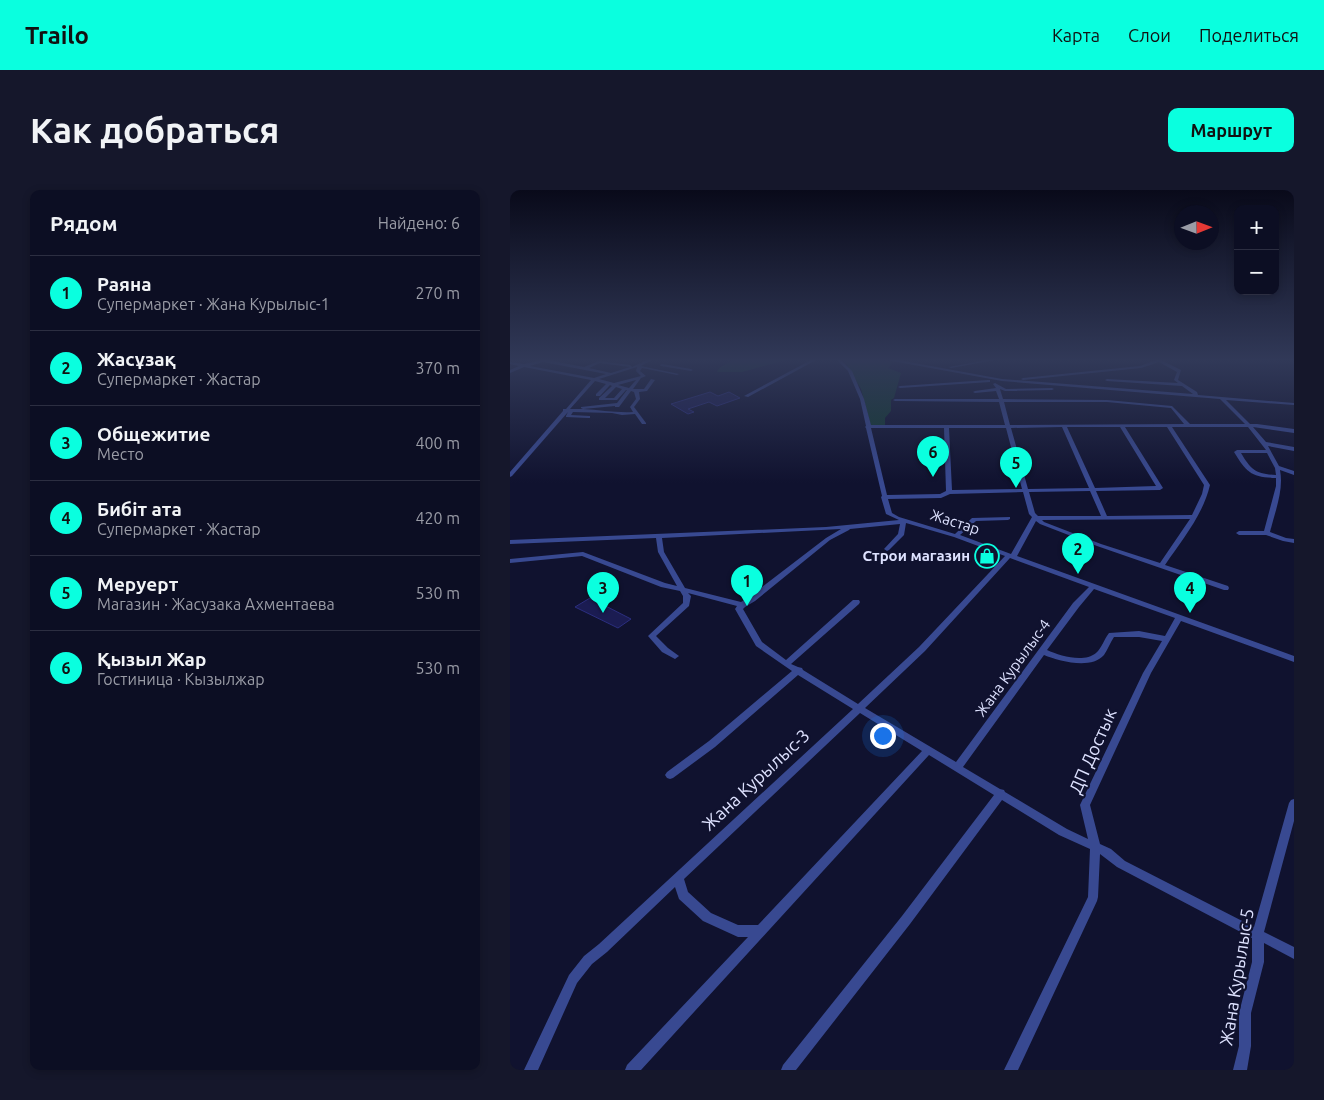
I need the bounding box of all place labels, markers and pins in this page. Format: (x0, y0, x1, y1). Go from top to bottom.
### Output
pin: 6 (917, 436, 949, 477)
pin: 5 (1000, 447, 1032, 488)
pin: 2 (1062, 533, 1094, 574)
shop icon: Строи магазин (974, 543, 1000, 569)
place label: Строи магазин (863, 547, 970, 564)
pin: 1 (731, 565, 763, 606)
pin: 3 (587, 572, 619, 613)
pin: 4 (1174, 572, 1206, 613)

